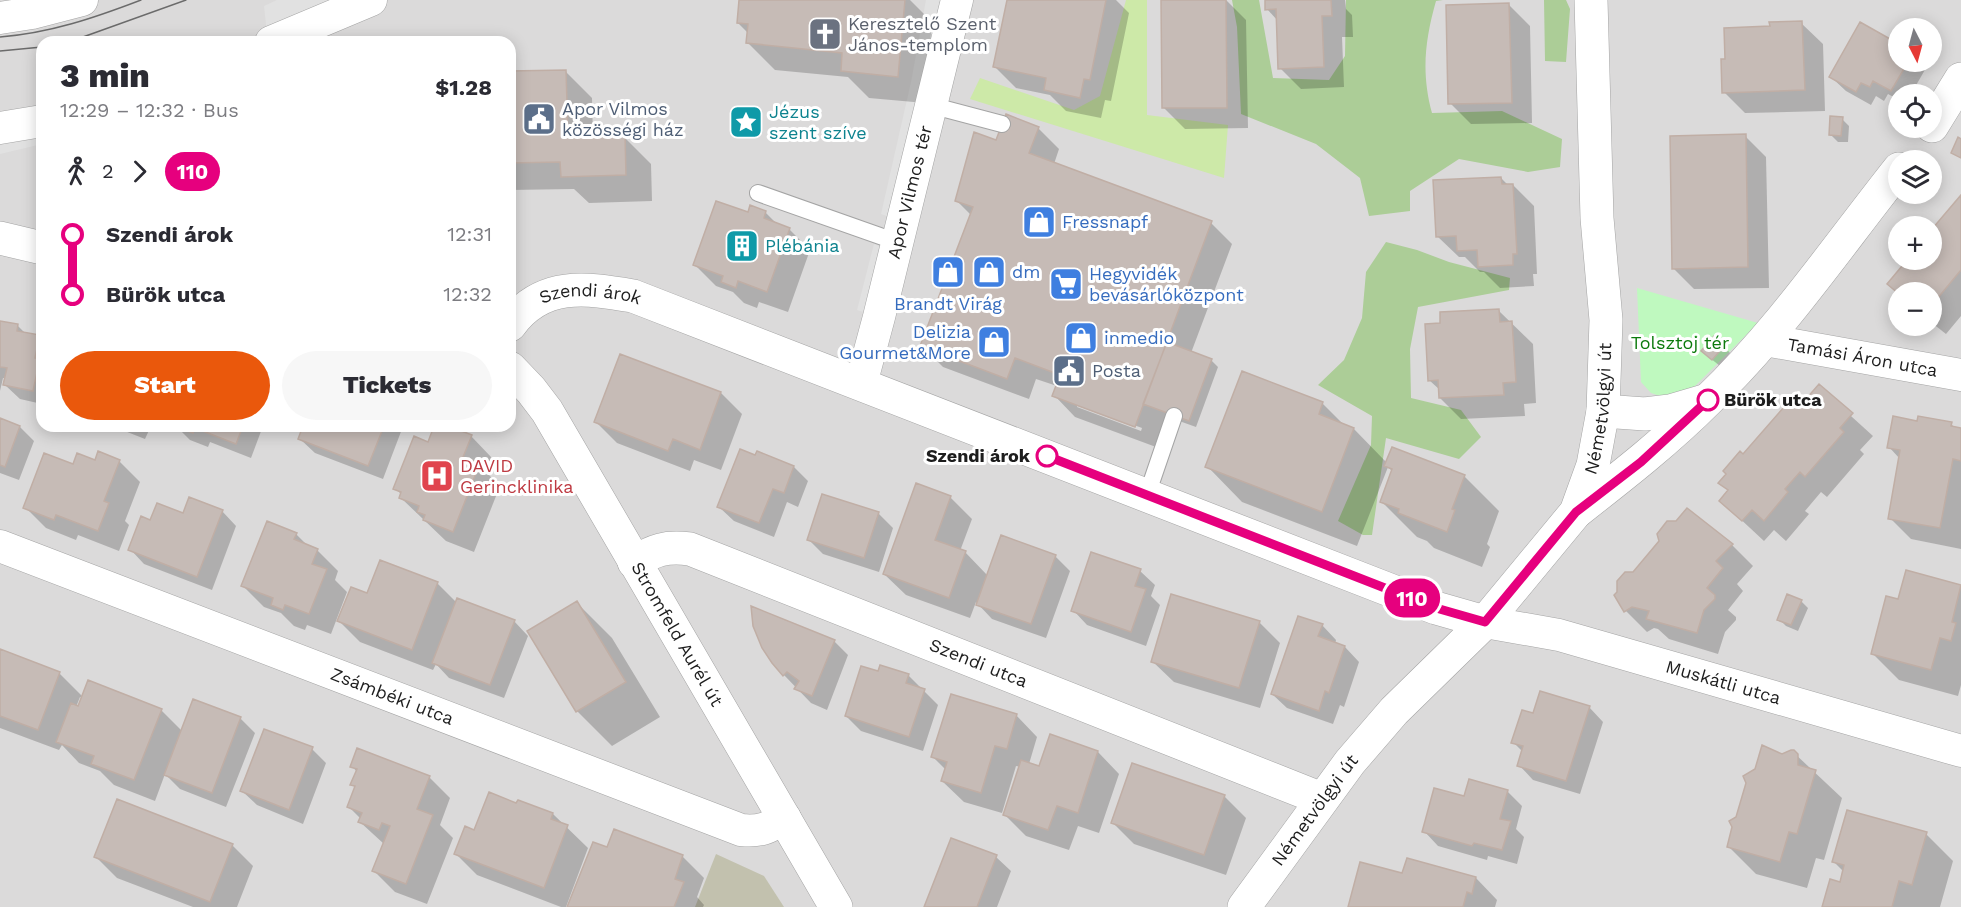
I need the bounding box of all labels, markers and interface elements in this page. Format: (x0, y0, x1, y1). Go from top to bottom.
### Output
place label: Keresztelő Szent János-templom (848, 13, 997, 55)
church icon: Keresztelő Szent János-templom (807, 16, 843, 52)
north arrow (1888, 18, 1942, 72)
map controls (1888, 18, 1942, 336)
text: 3 min (60, 56, 150, 95)
text: $1.28 (435, 75, 492, 100)
button: locate (1888, 84, 1942, 138)
text: 12:29 – 12:32 · Bus (60, 98, 239, 122)
place label: Apor Vilmos közösségi ház (562, 98, 684, 140)
public building icon: Apor Vilmos közösségi ház (521, 101, 557, 137)
place label: Jézus szent szíve (769, 101, 867, 143)
place icon: Jézus szent szíve (728, 104, 764, 140)
street label: Apor Vilmos tér (883, 123, 936, 261)
button: layers (1888, 150, 1942, 204)
icon: walk (60, 155, 93, 188)
icon: forward (123, 155, 156, 188)
text: 2 (102, 159, 114, 183)
text: 110 (177, 159, 208, 184)
shop icon: Fressnapf (1021, 204, 1057, 240)
place label: Fressnapf (1062, 211, 1148, 232)
button: + (1888, 216, 1942, 270)
text: Szendi árok (106, 222, 233, 247)
text: 12:31 (447, 222, 492, 246)
building icon: Plébánia (724, 228, 760, 264)
place label: Plébánia (765, 235, 839, 256)
shop icon: Brandt Virág (930, 254, 966, 290)
shop icon: dm (971, 254, 1007, 290)
place label: dm (1012, 261, 1040, 282)
place label: Hegyvidék bevásárlóközpont (1089, 263, 1244, 305)
supermarket icon: Hegyvidék bevásárlóközpont (1048, 266, 1084, 302)
street label: Szendi árok (536, 279, 645, 308)
text: Bürök utca (106, 282, 225, 307)
text: 12:32 (443, 282, 492, 306)
button: − (1888, 282, 1942, 336)
place label: Brandt Virág (894, 293, 1002, 314)
shop icon: inmedio (1063, 320, 1099, 356)
place label: Delizia Gourmet&More (839, 321, 971, 363)
shop icon: Delizia Gourmet&More (976, 324, 1012, 360)
place label: inmedio (1104, 327, 1174, 348)
park label: Tolsztoj tér (1631, 332, 1729, 353)
street label: Tamási Áron utca (1786, 333, 1939, 381)
street label: Németvölgyi út (1580, 342, 1615, 477)
button: Start (60, 351, 270, 420)
button: Tickets (282, 351, 492, 420)
public building icon: Posta (1051, 353, 1087, 389)
place label: Posta (1092, 360, 1141, 381)
marker: Bürök utca (1697, 389, 1719, 411)
place label: Bürök utca (1724, 389, 1822, 410)
place label: Szendi árok (926, 445, 1031, 466)
marker: Szendi árok (1036, 445, 1058, 467)
place label: DAVID Gerincklinika (460, 455, 573, 497)
hospital icon: DAVID Gerincklinika (419, 458, 455, 494)
street label: Stromfeld Aurél út (627, 558, 728, 710)
line badge: 110 (1378, 578, 1446, 618)
text: 110 (1396, 586, 1428, 611)
street label: Szendi utca (927, 634, 1031, 691)
street label: Muskátli utca (1663, 655, 1783, 708)
street label: Zsámbéki utca (328, 663, 457, 729)
street label: Németvölgyi út (1267, 749, 1362, 869)

